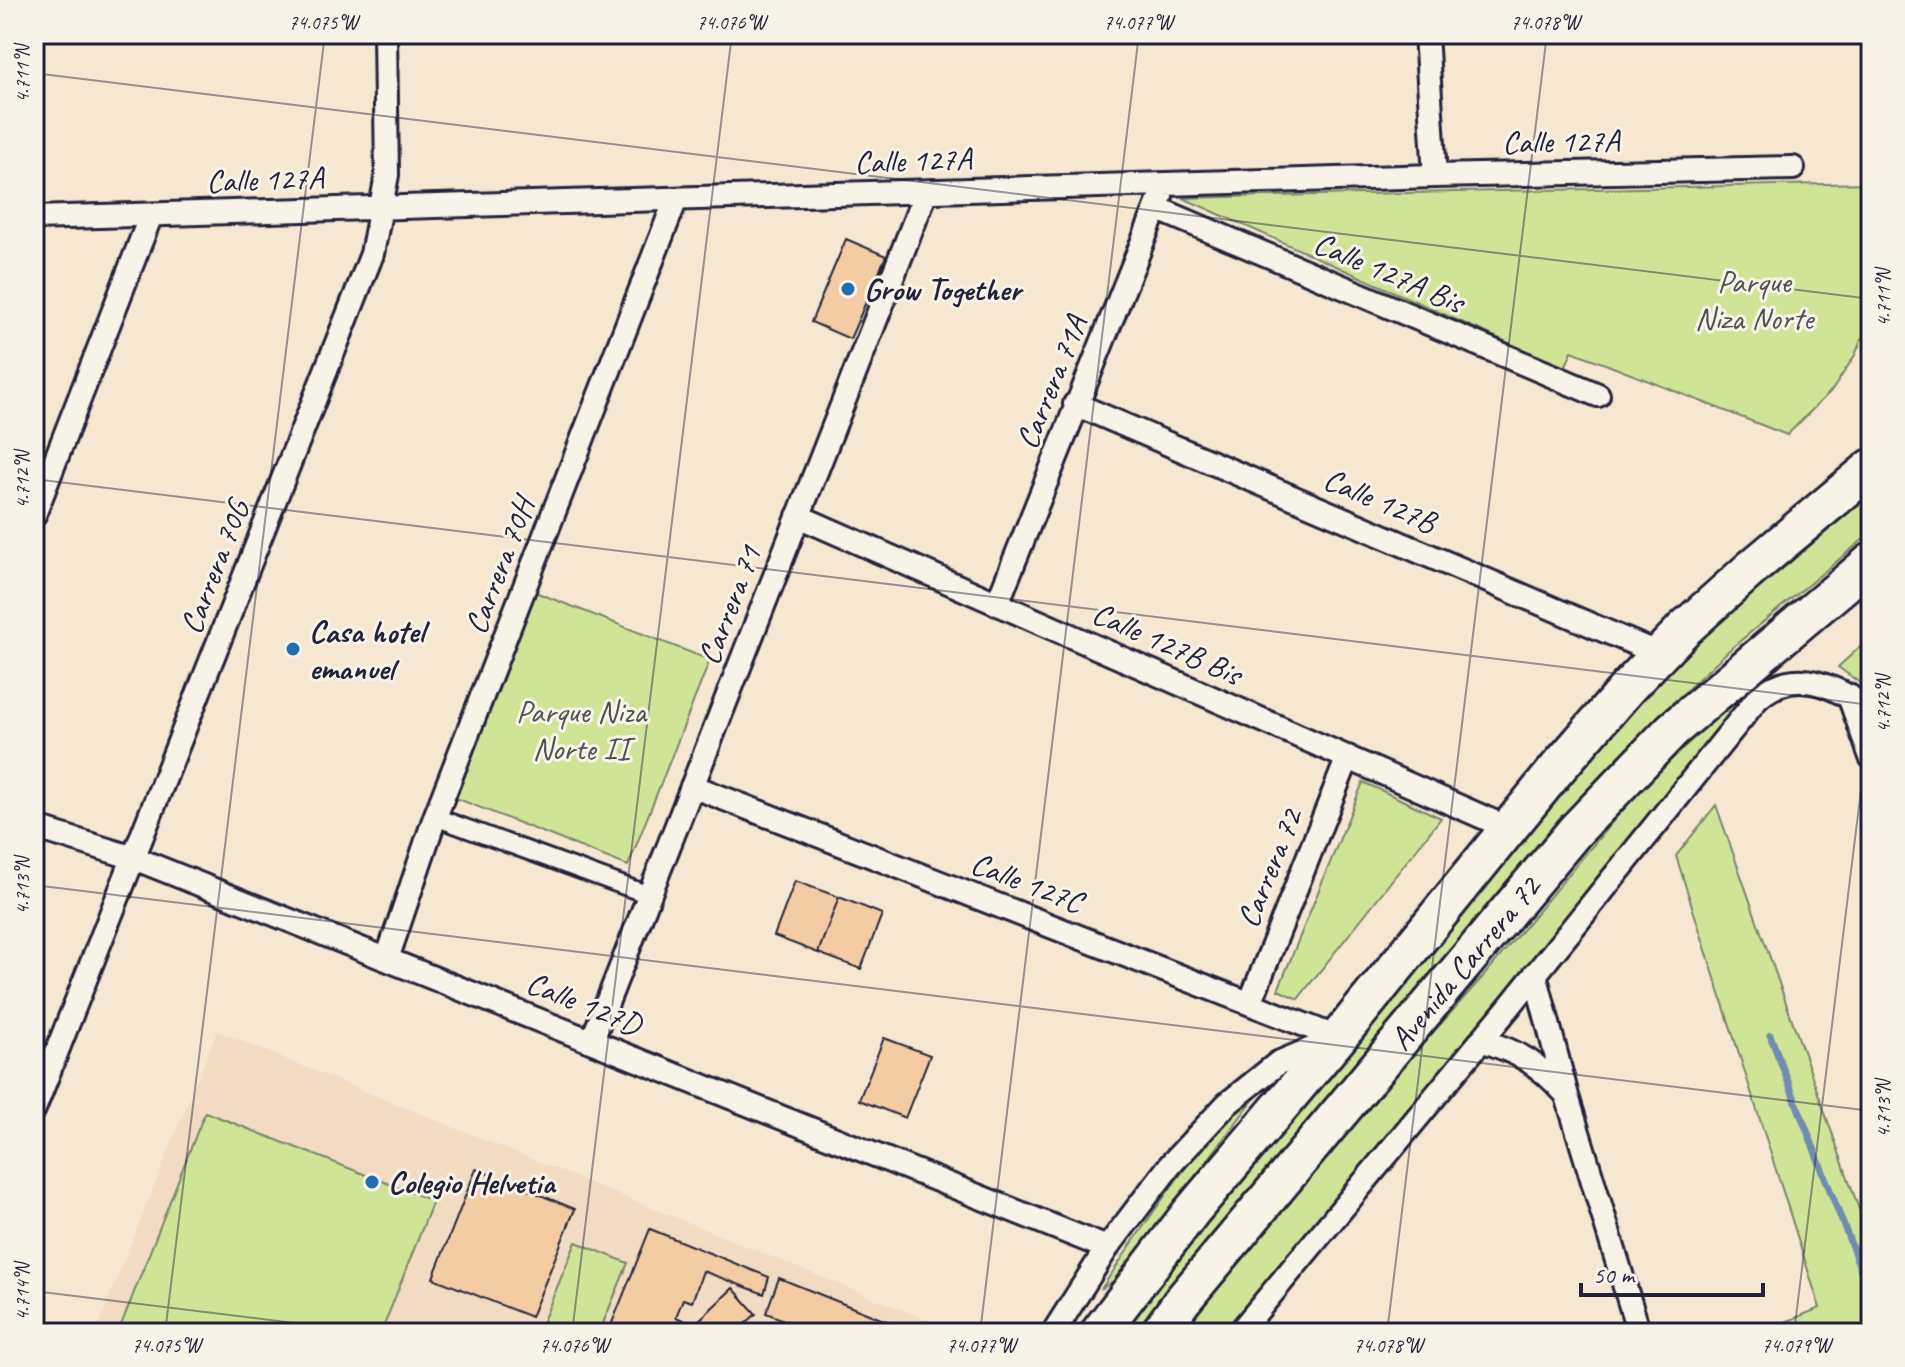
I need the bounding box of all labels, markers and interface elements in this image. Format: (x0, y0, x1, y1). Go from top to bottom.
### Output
text: 74.075°W (288, 10, 361, 35)
text: 74.076°W (696, 10, 769, 35)
text: 74.077°W (1103, 10, 1176, 35)
text: 74.078°W (1510, 10, 1583, 35)
text: 4.711°N (10, 42, 35, 103)
street label: Calle 127A (1502, 120, 1622, 163)
street label: Calle 127A (854, 138, 974, 183)
street label: Calle 127A (206, 157, 326, 202)
street label: Calle 127A Bis (1308, 223, 1473, 324)
park label: Parque Niza Norte (1695, 261, 1816, 339)
text: 4.711°N (1871, 266, 1896, 327)
place label: Grow Together (864, 269, 1024, 310)
marker: Grow Together (839, 280, 857, 298)
street label: Carrera 71A (1006, 308, 1097, 455)
text: 4.712°N (10, 448, 35, 509)
street label: Calle 127B (1318, 459, 1444, 543)
street label: Carrera 70H (455, 488, 546, 640)
street label: Carrera 70G (170, 492, 260, 640)
street label: Carrera 71 (688, 539, 771, 670)
street label: Calle 127B Bis (1086, 592, 1251, 696)
place label: Casa hotel emanuel (309, 611, 431, 689)
marker: Casa hotel emanuel (284, 640, 302, 658)
text: 4.712°N (1871, 672, 1896, 733)
park label: Parque Niza Norte II (516, 691, 648, 769)
street label: Carrera 72 (1227, 801, 1313, 933)
street label: Calle 127C (965, 842, 1091, 923)
text: 4.713°N (10, 854, 35, 915)
street label: Avenida Carrera 72 (1380, 866, 1551, 1059)
street label: Calle 127D (521, 962, 649, 1046)
text: 4.713°N (1871, 1077, 1896, 1138)
place label: Colegio Helvetia (388, 1162, 557, 1203)
marker: Colegio Helvetia (363, 1173, 381, 1191)
scale bar (1581, 1247, 1763, 1297)
text: 4.714°N (10, 1260, 35, 1321)
text: 50 m (1593, 1260, 1636, 1290)
text: 74.075°W (131, 1333, 204, 1358)
text: 74.076°W (539, 1333, 612, 1358)
text: 74.077°W (946, 1333, 1019, 1358)
text: 74.078°W (1353, 1333, 1426, 1358)
text: 74.079°W (1761, 1333, 1834, 1358)

